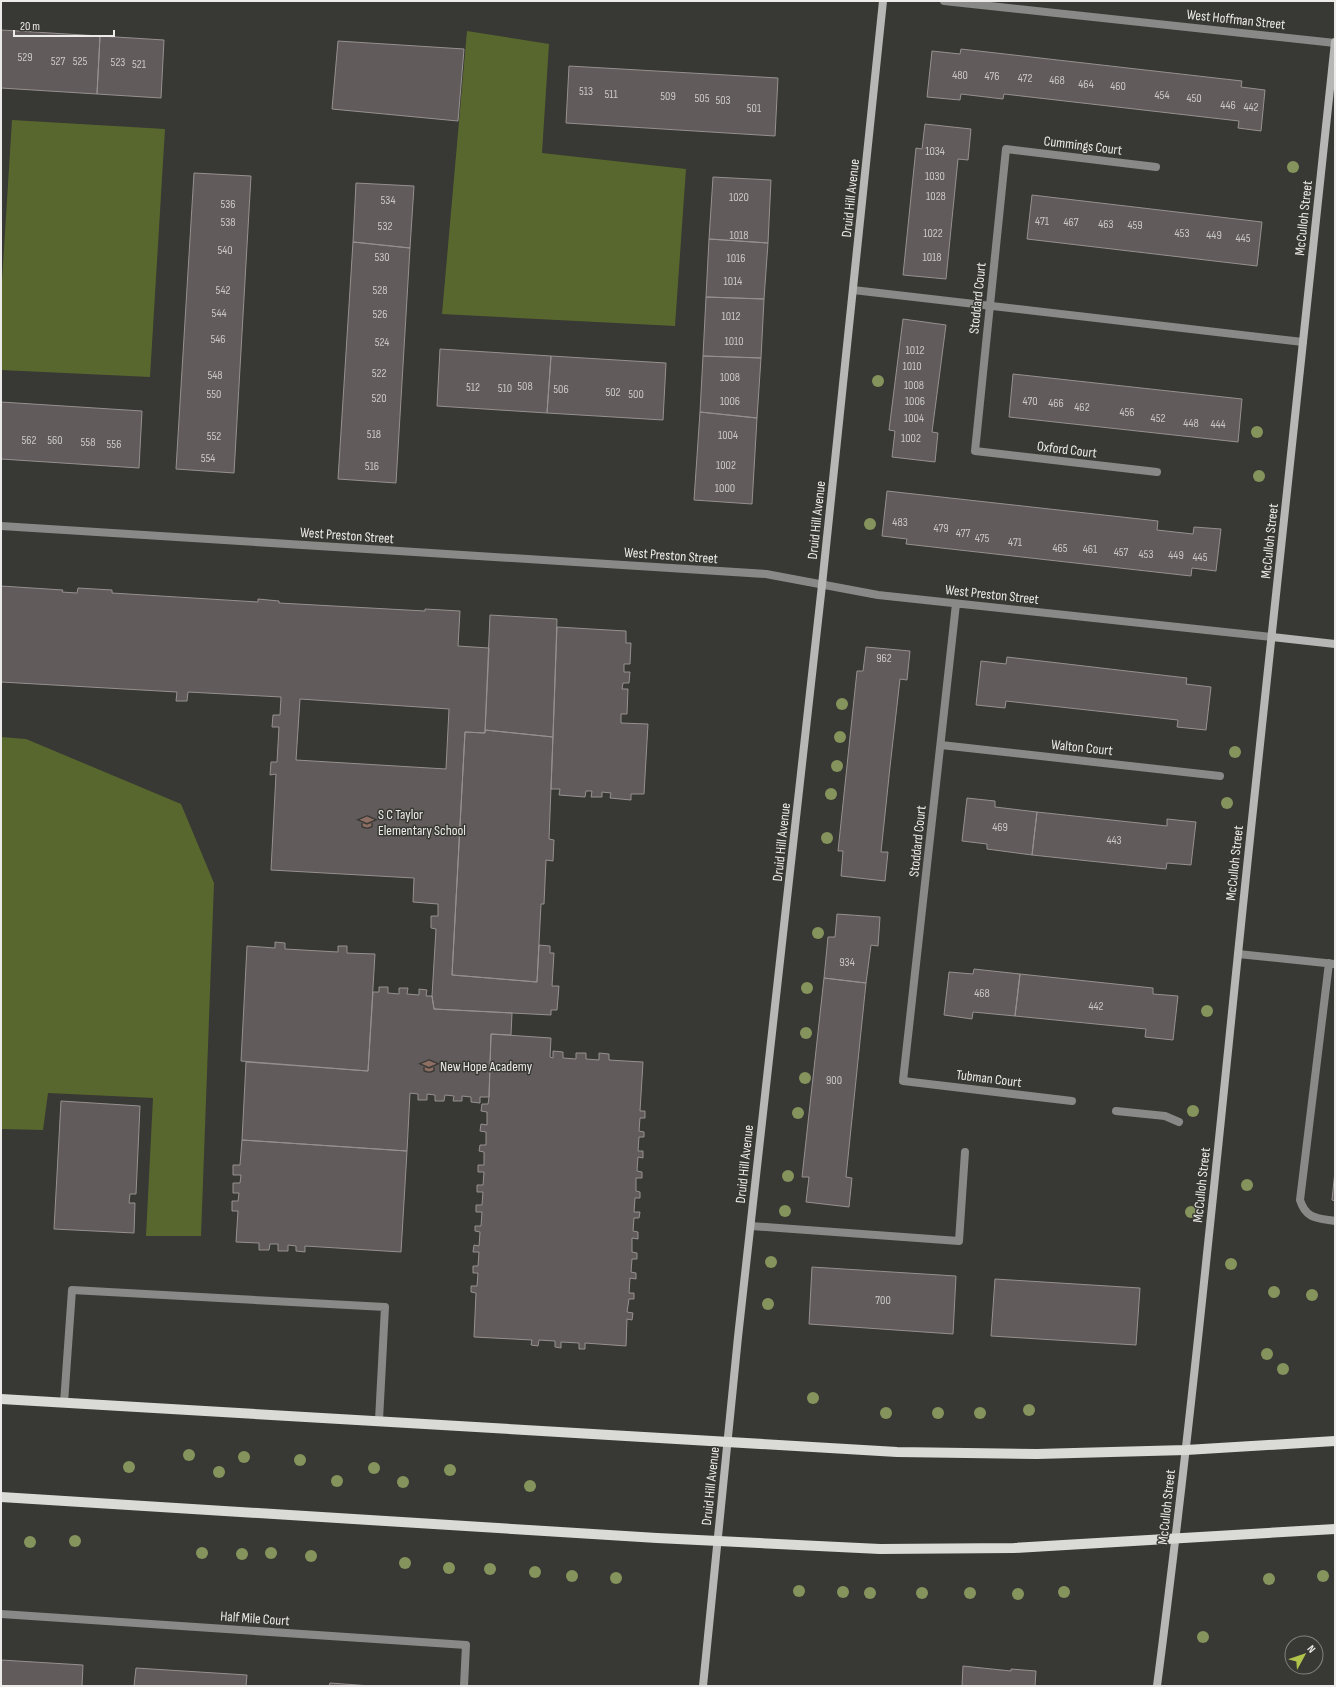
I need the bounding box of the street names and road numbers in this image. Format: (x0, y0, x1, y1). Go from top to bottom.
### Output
street label: West Hoffman Street (1186, 6, 1286, 33)
street label: Cummings Court (1043, 132, 1123, 159)
street label: Druid Hill Avenue (838, 158, 863, 238)
street label: McCulloh Street (1291, 180, 1316, 256)
street label: Stoddard Court (965, 262, 990, 335)
street label: Oxford Court (1036, 437, 1098, 462)
street label: Druid Hill Avenue (804, 480, 829, 560)
street label: McCulloh Street (1257, 503, 1282, 579)
street label: West Preston Street (299, 524, 394, 547)
street label: West Preston Street (623, 544, 718, 567)
street label: West Preston Street (944, 581, 1040, 608)
street label: Walton Court (1050, 736, 1114, 759)
street label: Druid Hill Avenue (769, 802, 794, 882)
street label: Stoddard Court (905, 805, 930, 878)
street label: McCulloh Street (1222, 825, 1247, 901)
street label: Tubman Court (955, 1066, 1023, 1091)
street label: Druid Hill Avenue (732, 1124, 757, 1204)
street label: McCulloh Street (1189, 1147, 1214, 1223)
street label: Druid Hill Avenue (698, 1446, 723, 1526)
street label: McCulloh Street (1154, 1469, 1179, 1545)
street label: Half Mile Court (220, 1608, 290, 1629)

